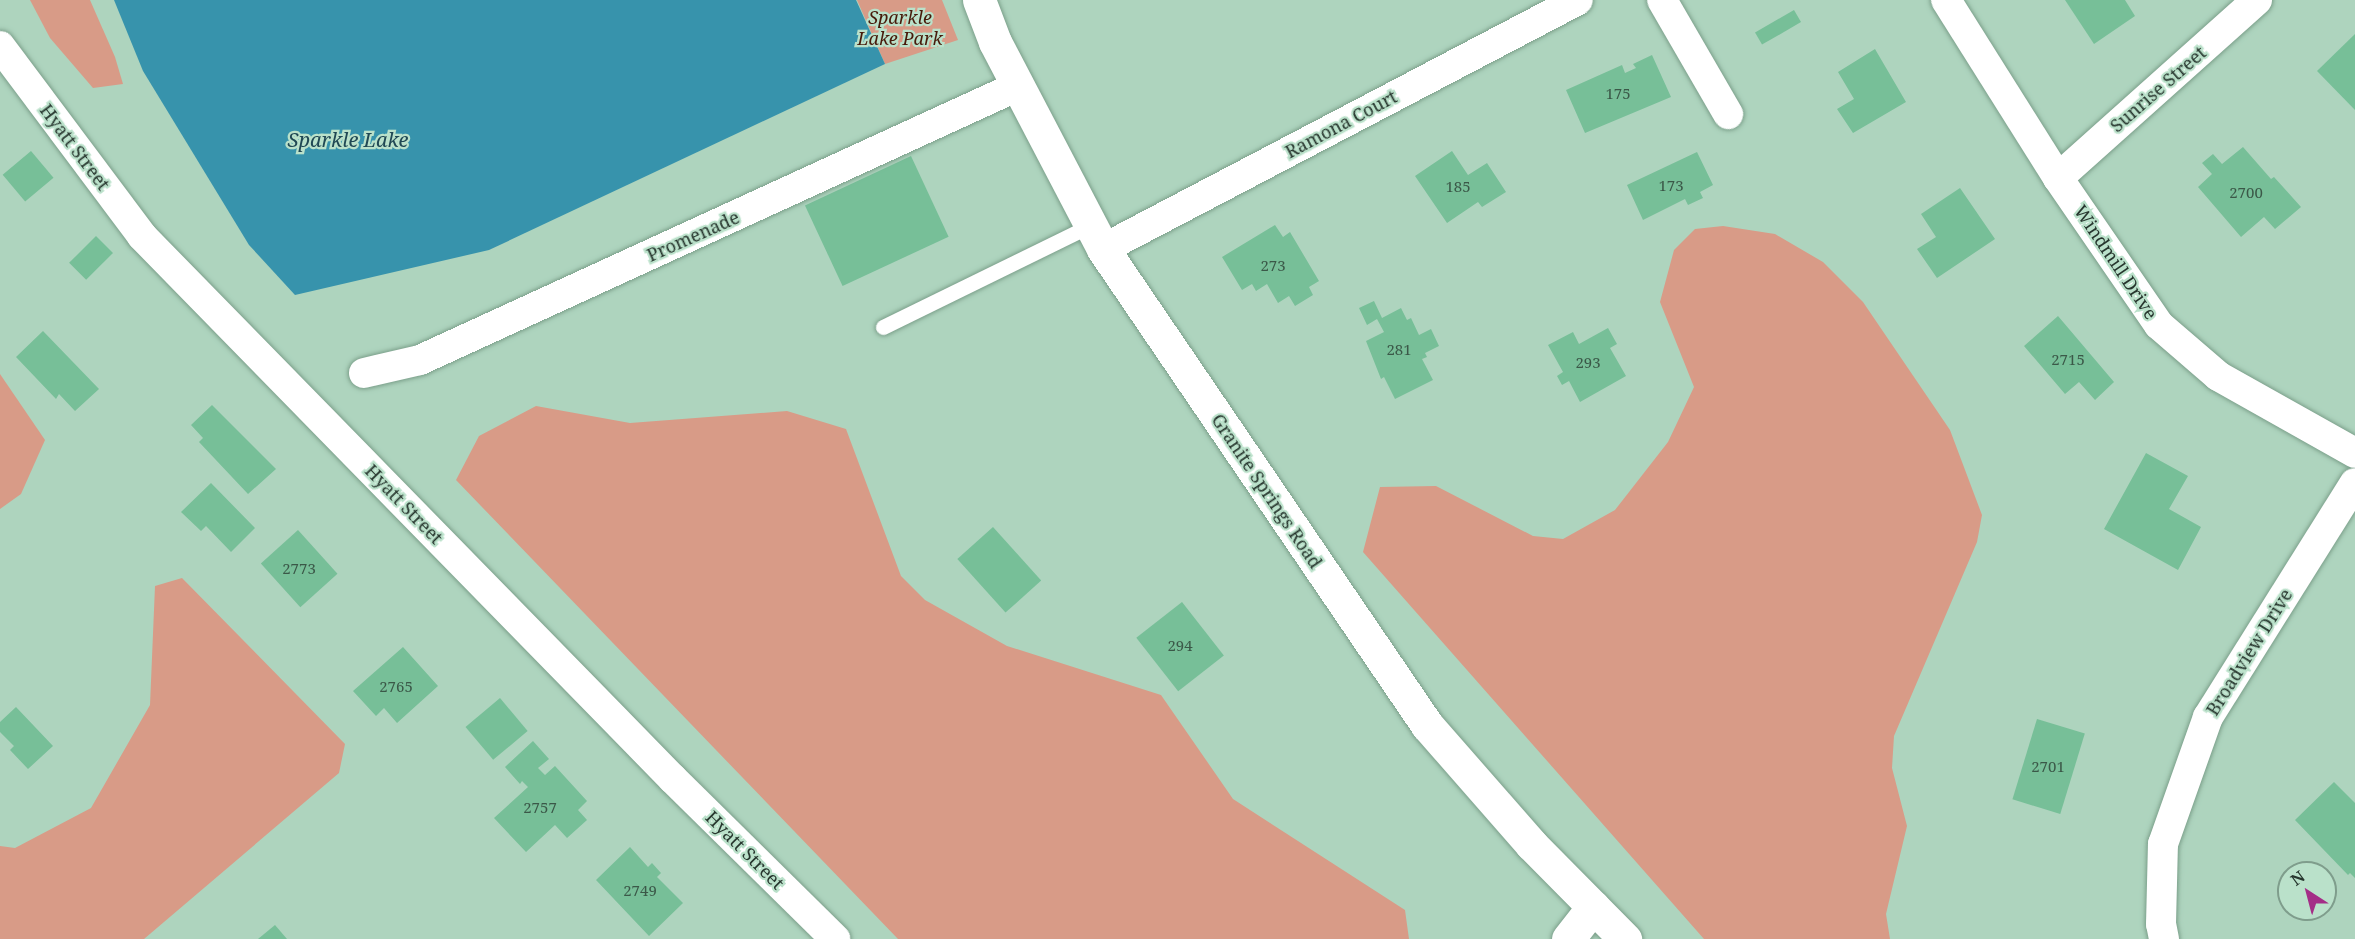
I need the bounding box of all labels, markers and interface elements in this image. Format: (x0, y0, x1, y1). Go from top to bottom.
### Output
park label: Sparkle Lake Park (857, 7, 943, 50)
street label: Sunrise Street (2106, 42, 2210, 136)
street label: Ramona Court (1281, 85, 1401, 163)
house number: 175 (1605, 85, 1631, 103)
street label: Hyatt Street (36, 100, 114, 194)
water label: Sparkle Lake (288, 127, 408, 151)
house number: 173 (1658, 177, 1684, 195)
house number: 185 (1445, 178, 1471, 196)
house number: 2700 (2229, 184, 2263, 202)
street label: Windmill Drive (2070, 201, 2162, 323)
street label: Promenade (643, 206, 743, 266)
house number: 273 (1260, 257, 1286, 275)
house number: 281 (1386, 341, 1412, 359)
house number: 2715 (2051, 351, 2085, 369)
house number: 293 (1575, 354, 1601, 372)
street label: Granite Springs Road (1207, 410, 1327, 572)
street label: Hyatt Street (361, 460, 447, 548)
house number: 2773 (282, 560, 316, 578)
street label: Broadview Drive (2201, 585, 2297, 719)
house number: 294 (1167, 637, 1193, 655)
house number: 2765 (379, 678, 413, 696)
house number: 2701 (2031, 758, 2065, 776)
house number: 2757 (523, 799, 557, 817)
street label: Hyatt Street (701, 806, 789, 894)
north arrow (2277, 861, 2337, 921)
text: N (2286, 865, 2309, 891)
house number: 2749 (623, 882, 657, 900)

